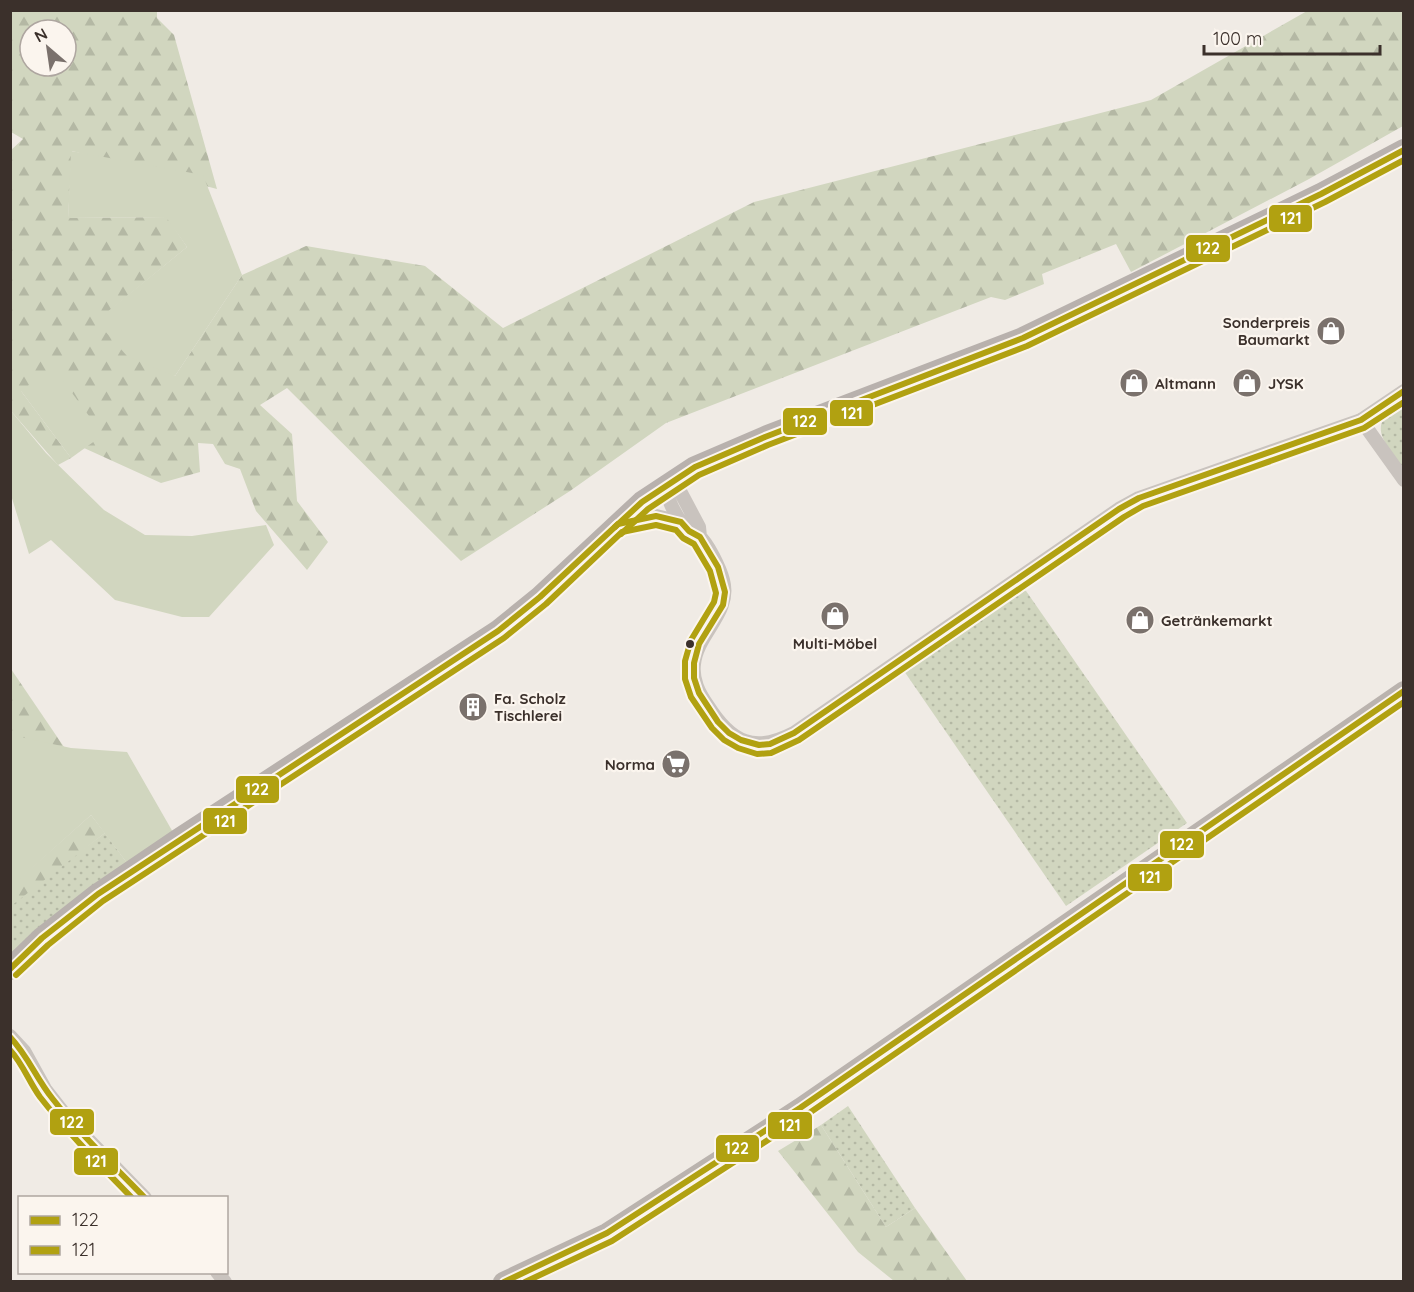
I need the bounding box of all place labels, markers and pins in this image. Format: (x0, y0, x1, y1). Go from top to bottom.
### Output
place label: Sonderpreis Baumarkt (1223, 313, 1310, 349)
shop icon: Sonderpreis Baumarkt (1315, 315, 1347, 347)
shop icon: Altmann (1118, 367, 1150, 399)
shop icon: JYSK (1231, 367, 1263, 399)
place label: Altmann (1155, 374, 1216, 393)
place label: JYSK (1268, 374, 1304, 393)
shop icon: Multi-Möbel (819, 600, 851, 632)
shop icon: Getränkemarkt (1124, 604, 1156, 636)
place label: Getränkemarkt (1161, 611, 1273, 630)
place label: Multi-Möbel (793, 634, 877, 653)
unlabelled marker (684, 638, 696, 650)
place label: Fa. Scholz Tischlerei (494, 689, 566, 725)
building icon: Fa. Scholz Tischlerei (457, 691, 489, 723)
supermarket icon: Norma (660, 748, 692, 780)
place label: Norma (605, 755, 655, 774)

